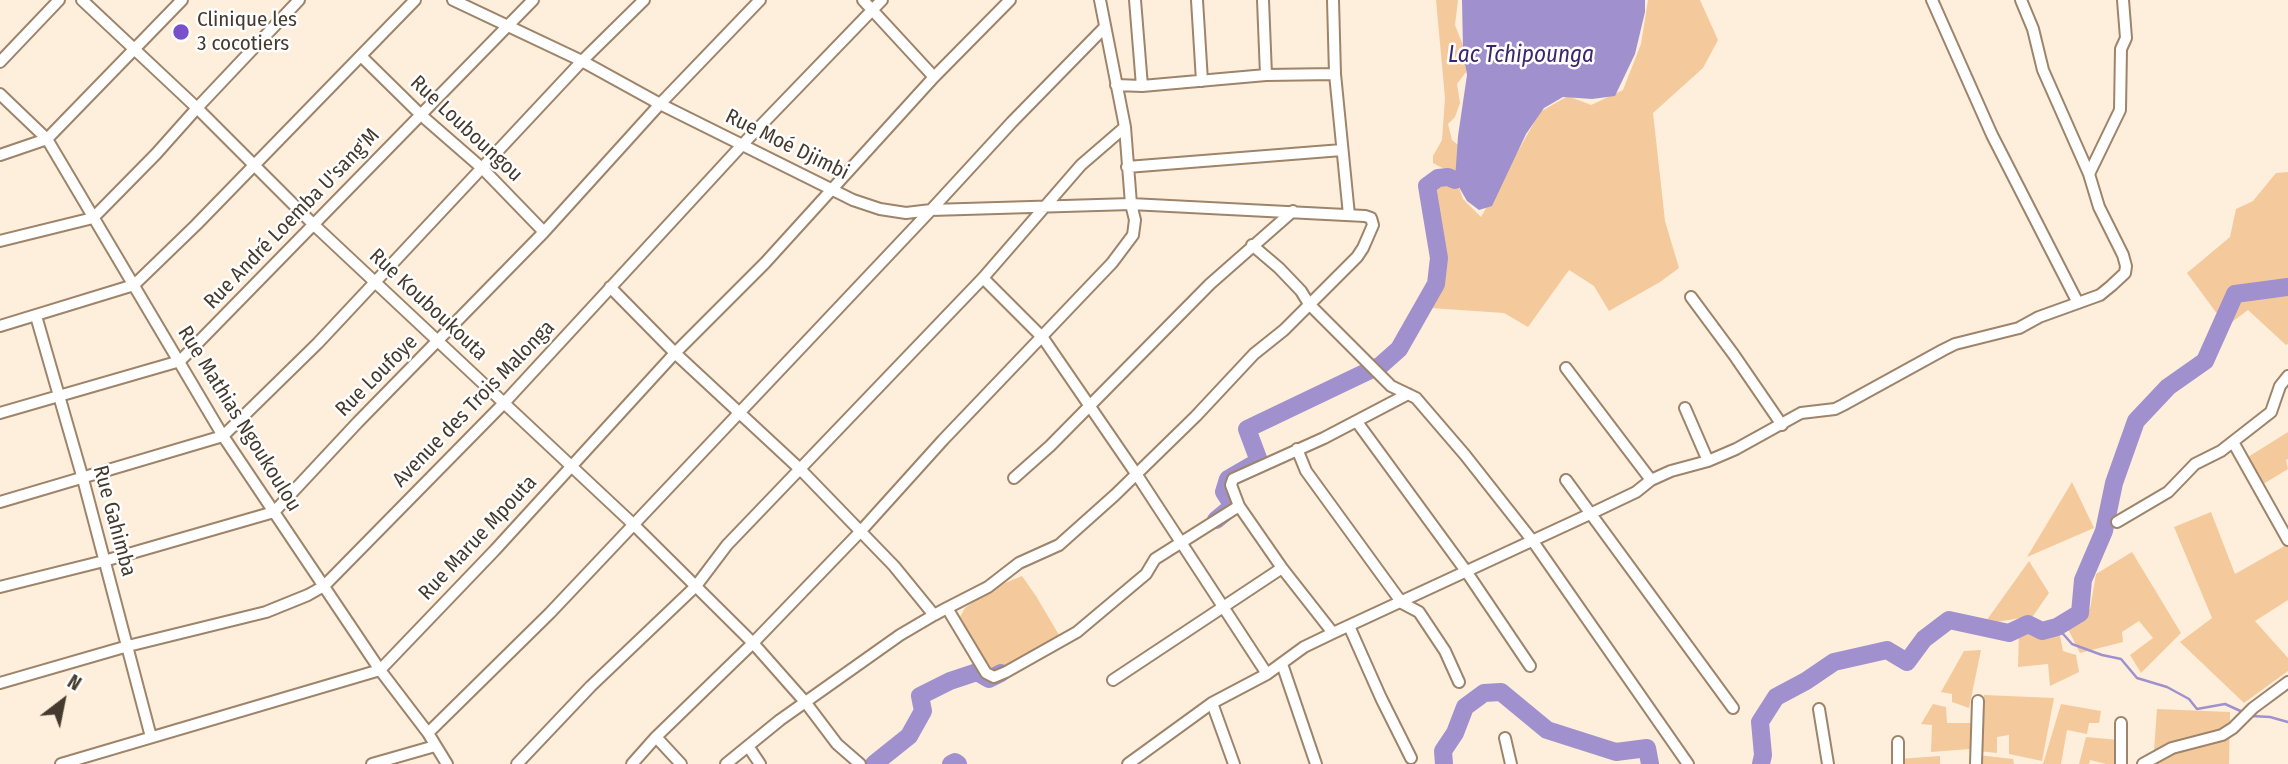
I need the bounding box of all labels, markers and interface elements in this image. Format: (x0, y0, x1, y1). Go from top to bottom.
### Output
place label: Clinique les 3 cocotiers (197, 7, 297, 57)
marker: Clinique les 3 cocotiers (171, 22, 191, 42)
water label: Lac Tchipounga (1448, 42, 1594, 70)
street label: Rue Louboungou (405, 71, 527, 187)
street label: Rue Moé Djimbi (721, 104, 853, 186)
street label: Rue André Loemba U'sang'M (199, 123, 385, 315)
street label: Rue Kouboukouta (364, 244, 492, 366)
street label: Avenue des Trois Malonga (388, 315, 560, 493)
street label: Rue Mathias Ngoukoulou (172, 322, 306, 516)
street label: Rue Loufoye (331, 330, 423, 422)
street label: Rue Gahimba (87, 463, 141, 579)
street label: Rue Marue Mpouta (414, 470, 542, 606)
north arrow (28, 666, 98, 736)
text: N (63, 670, 85, 696)

